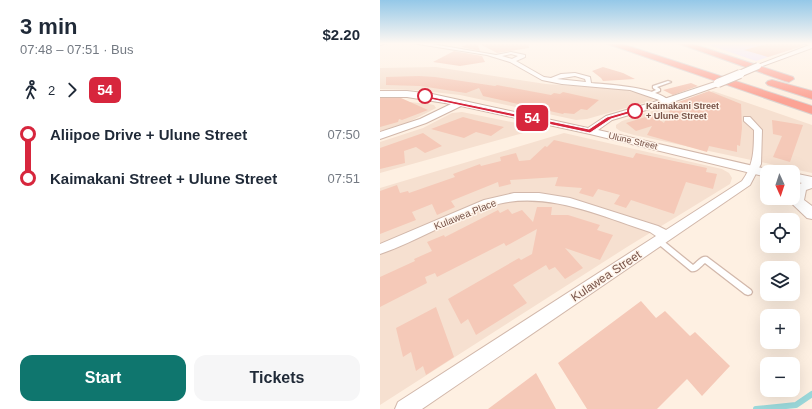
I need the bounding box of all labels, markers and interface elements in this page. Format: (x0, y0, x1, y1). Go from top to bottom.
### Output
text: 3 min (20, 14, 77, 39)
text: $2.20 (322, 26, 360, 43)
text: 07:48 – 07:51 · Bus (20, 42, 133, 57)
icon: walk (20, 79, 42, 101)
icon: forward (61, 79, 83, 101)
text: 54 (97, 82, 113, 98)
text: 2 (48, 83, 55, 98)
unlabelled marker (417, 88, 433, 104)
place label: Kaimakani Street + Ulune Street (646, 101, 719, 121)
marker: Kaimakani Street + Ulune Street (627, 103, 643, 119)
line badge: 54 (514, 105, 550, 131)
text: 54 (524, 110, 540, 126)
text: Aliipoe Drive + Ulune Street (50, 126, 247, 143)
text: 07:50 (327, 127, 360, 142)
street label: Ulune Street (608, 131, 659, 152)
north arrow (760, 165, 800, 205)
map controls (760, 165, 800, 397)
text: Kaimakani Street + Ulune Street (50, 170, 277, 187)
text: 07:51 (327, 171, 360, 186)
street label: Kulawea Place (432, 197, 498, 232)
button: locate (760, 213, 800, 253)
street label: Kulawea Street (568, 247, 644, 305)
button: layers (760, 261, 800, 301)
button: + (760, 309, 800, 349)
button: Start (20, 355, 186, 401)
button: Tickets (194, 355, 360, 401)
button: − (760, 357, 800, 397)

